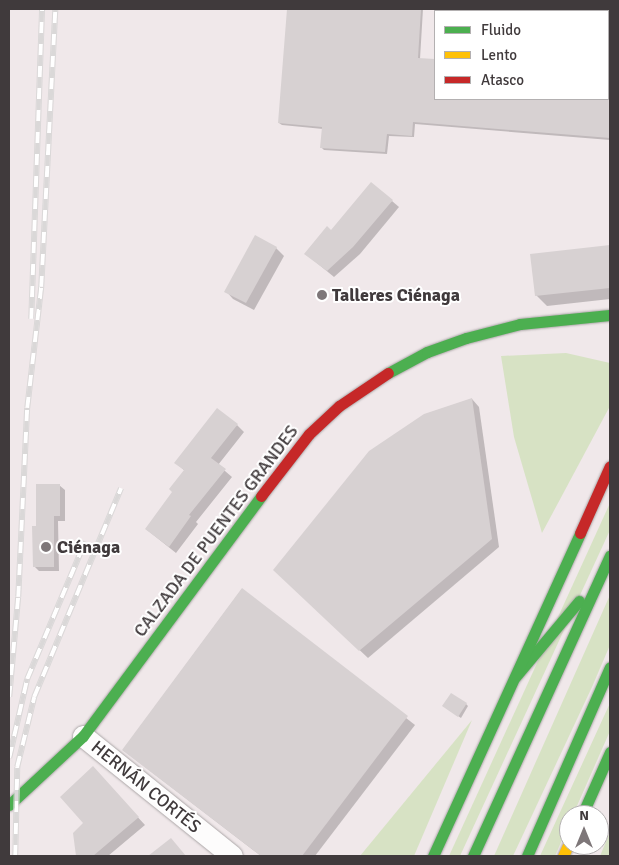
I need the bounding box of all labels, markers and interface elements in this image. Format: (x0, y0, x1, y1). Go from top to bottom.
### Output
legend (434, 10, 609, 100)
text: Fluido (481, 21, 521, 39)
text: Lento (481, 46, 517, 64)
text: Atasco (481, 71, 524, 89)
place label: Talleres Ciénaga (332, 284, 460, 306)
marker: Talleres Ciénaga (316, 289, 328, 301)
street label: CALZADA DE PUENTES GRANDES (129, 421, 303, 641)
place label: Ciénaga (57, 536, 120, 558)
marker: Ciénaga (39, 540, 53, 554)
street label: HERNÁN CORTÉS (87, 736, 205, 838)
north arrow (559, 805, 609, 855)
text: N (579, 807, 589, 824)

